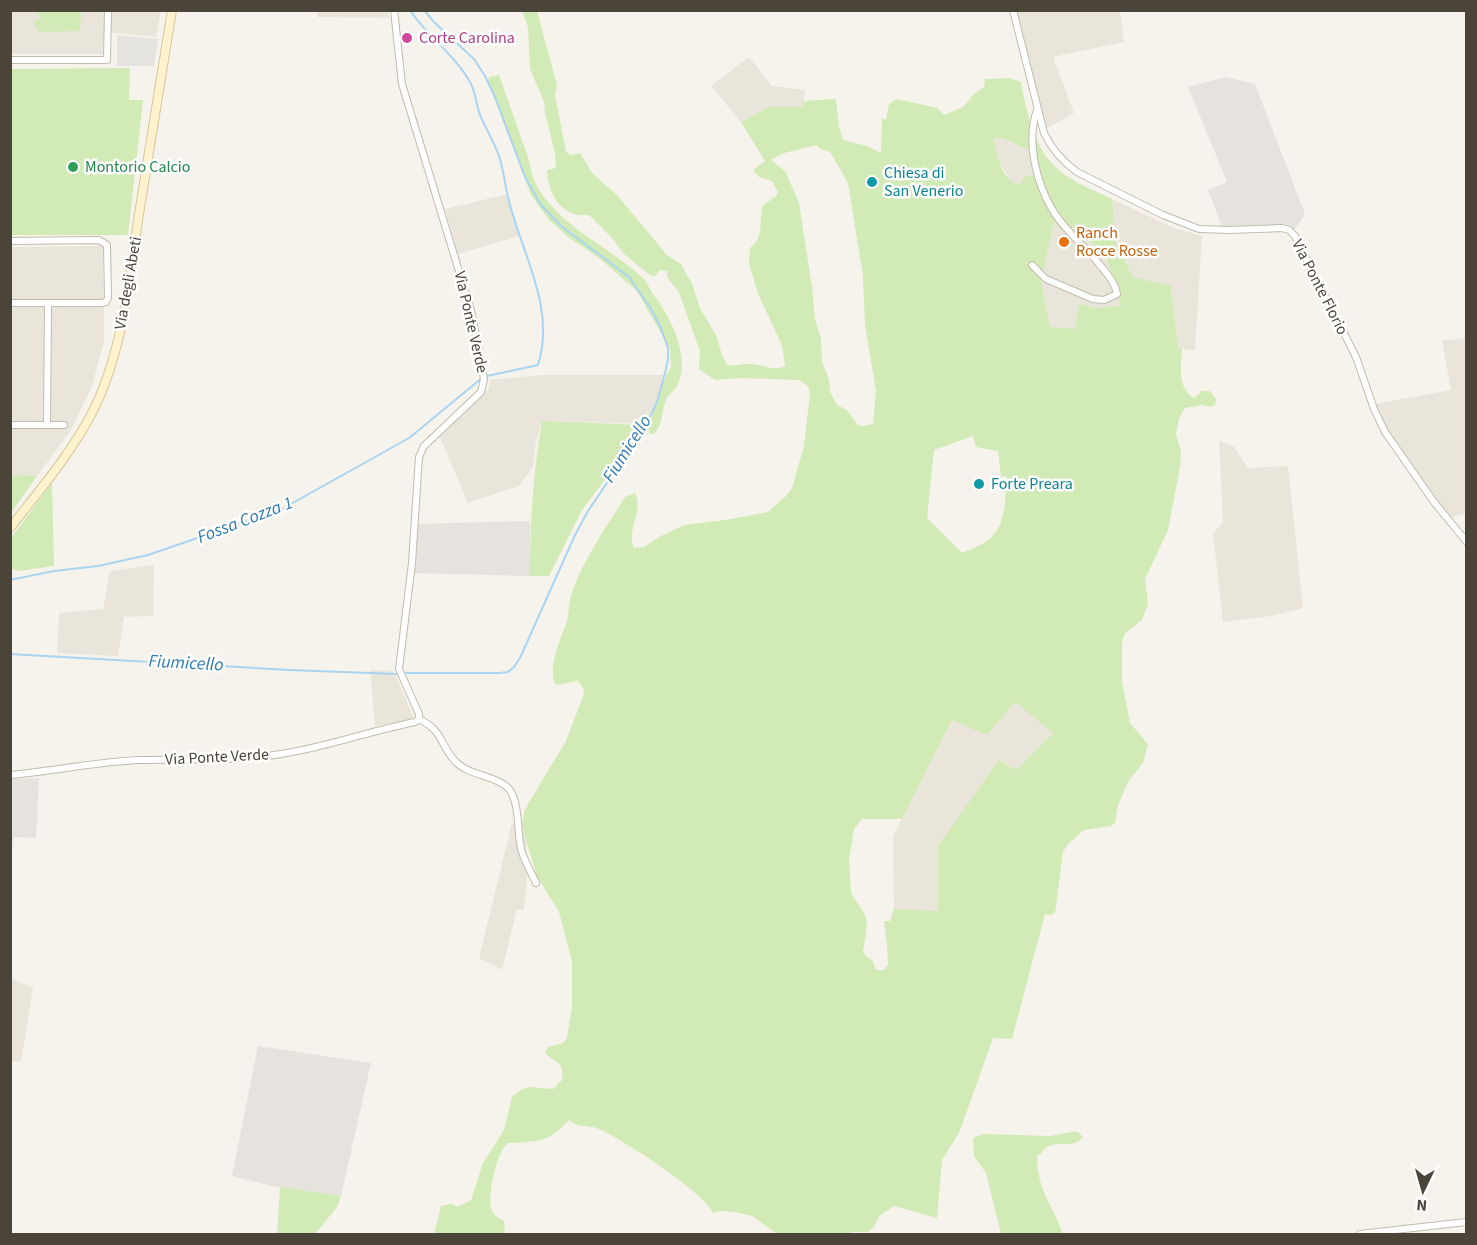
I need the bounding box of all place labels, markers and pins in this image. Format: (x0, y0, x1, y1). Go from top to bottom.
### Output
place label: Corte Carolina (419, 27, 515, 49)
marker: Corte Carolina (400, 31, 414, 45)
place label: Montorio Calcio (85, 156, 190, 178)
marker: Montorio Calcio (66, 160, 80, 174)
place label: Chiesa di San Venerio (884, 162, 963, 202)
marker: Chiesa di San Venerio (865, 175, 879, 189)
place label: Ranch Rocce Rosse (1076, 222, 1158, 262)
marker: Ranch Rocce Rosse (1057, 235, 1071, 249)
place label: Forte Preara (991, 473, 1073, 495)
marker: Forte Preara (972, 477, 986, 491)

